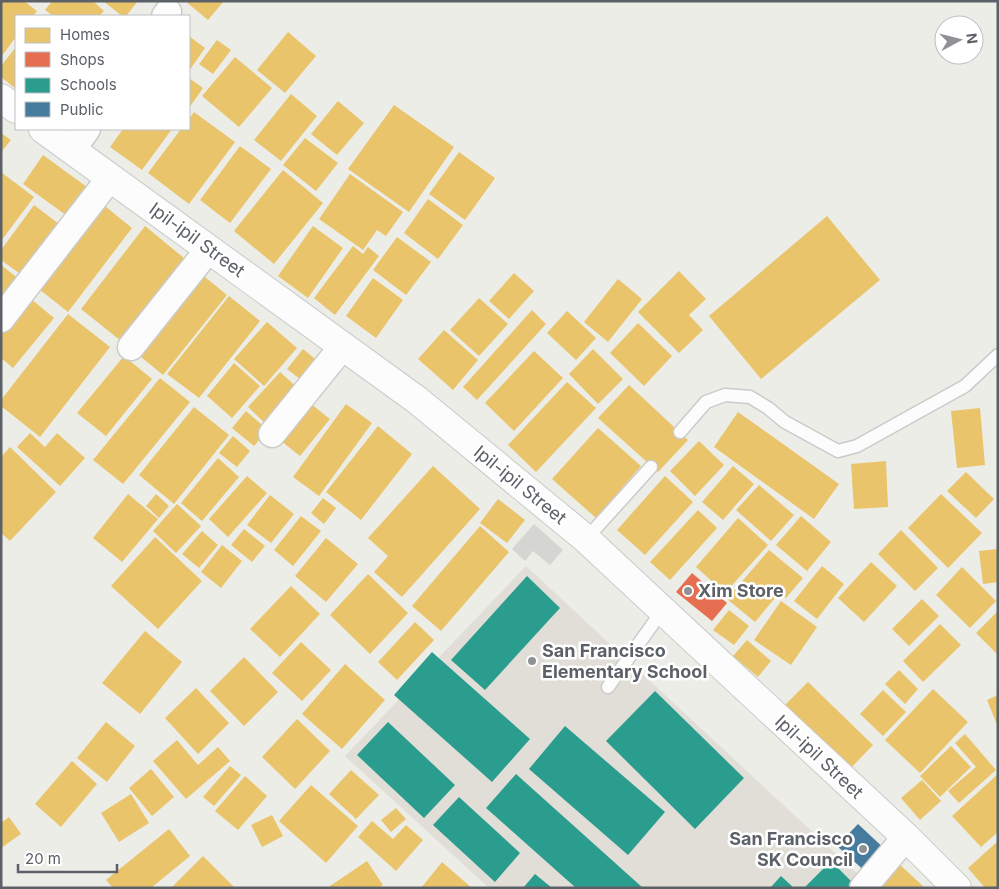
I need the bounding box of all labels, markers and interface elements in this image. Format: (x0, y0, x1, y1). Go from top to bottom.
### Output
legend (15, 15, 190, 130)
north arrow (934, 15, 984, 65)
text: Homes (60, 25, 110, 44)
text: N (963, 32, 981, 45)
text: Shops (60, 50, 105, 69)
text: Schools (60, 75, 117, 94)
text: Public (60, 100, 103, 119)
street label: Ipil-ipil Street (145, 198, 249, 281)
street label: Ipil-ipil Street (470, 441, 571, 528)
place label: Xim Store (698, 580, 784, 601)
marker: Xim Store (682, 585, 694, 597)
place label: San Francisco Elementary School (542, 640, 707, 682)
marker: San Francisco Elementary School (526, 655, 538, 667)
street label: Ipil-ipil Street (771, 710, 868, 803)
place label: San Francisco SK Council (729, 828, 853, 870)
scale bar (18, 842, 116, 874)
marker: San Francisco SK Council (857, 843, 869, 855)
text: 20 m (25, 849, 61, 868)

